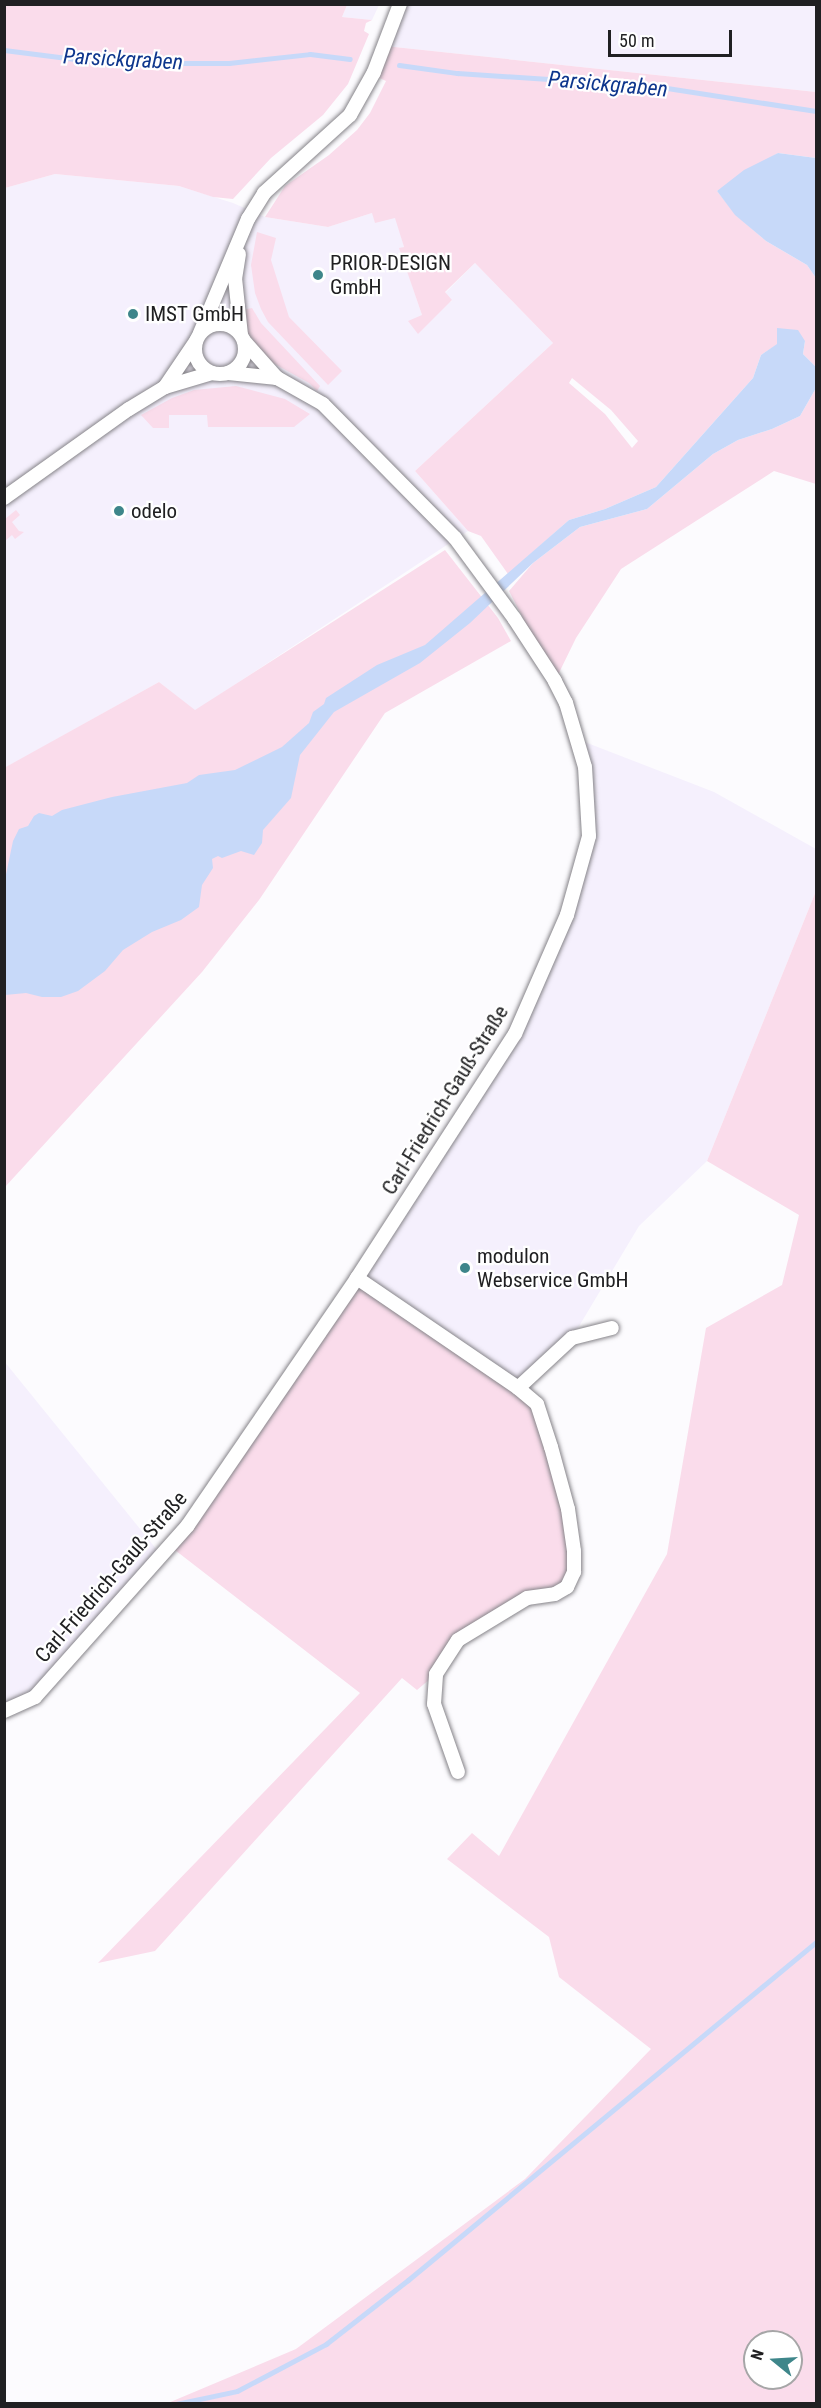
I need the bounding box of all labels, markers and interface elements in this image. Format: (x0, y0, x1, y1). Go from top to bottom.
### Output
scale bar (611, 18, 736, 56)
text: 50 m (619, 30, 654, 51)
water label: Parsickgraben (62, 43, 184, 75)
water label: Parsickgraben (547, 66, 669, 102)
place label: PRIOR-DESIGN GmbH (330, 250, 451, 300)
marker: PRIOR-DESIGN GmbH (311, 268, 325, 282)
place label: IMST GmbH (145, 301, 244, 327)
marker: IMST GmbH (126, 307, 140, 321)
place label: odelo (131, 498, 177, 524)
marker: odelo (112, 504, 126, 518)
street label: Carl-Friedrich-Gauß-Straße (376, 1001, 514, 1199)
place label: modulon Webservice GmbH (477, 1243, 629, 1293)
marker: modulon Webservice GmbH (458, 1261, 472, 1275)
street label: Carl-Friedrich-Gauß-Straße (30, 1486, 192, 1668)
north arrow (743, 2330, 803, 2390)
text: N (747, 2347, 768, 2363)

